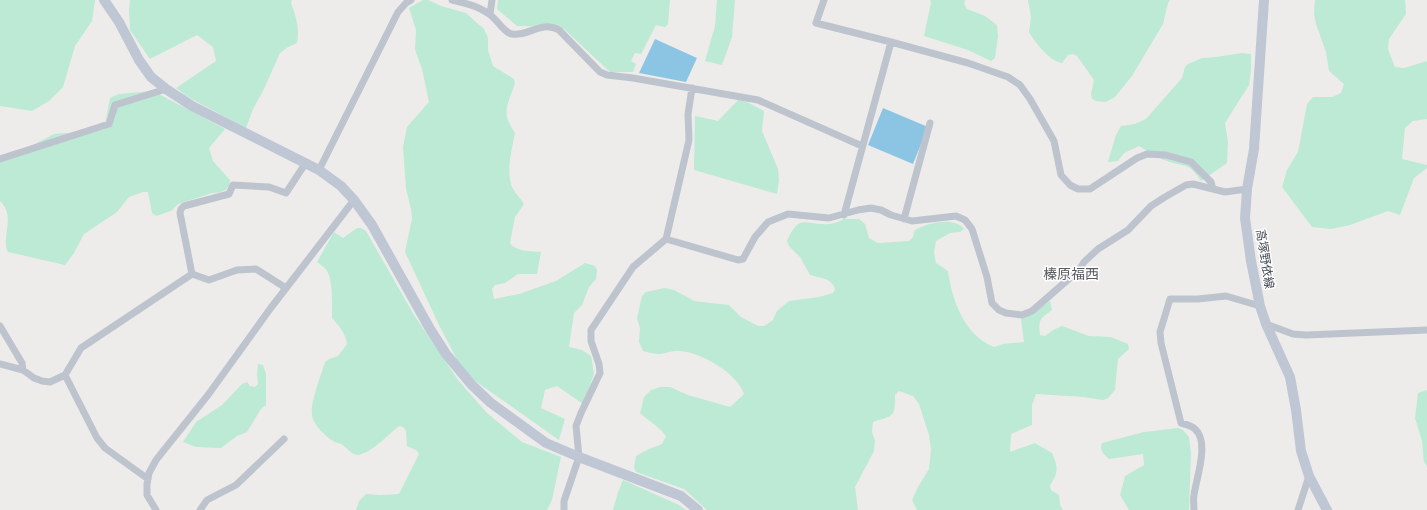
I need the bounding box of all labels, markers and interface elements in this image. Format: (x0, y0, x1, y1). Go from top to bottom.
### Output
street label: 高塚野依線 (1251, 228, 1278, 290)
district label: 榛原福西 (1043, 265, 1099, 285)

